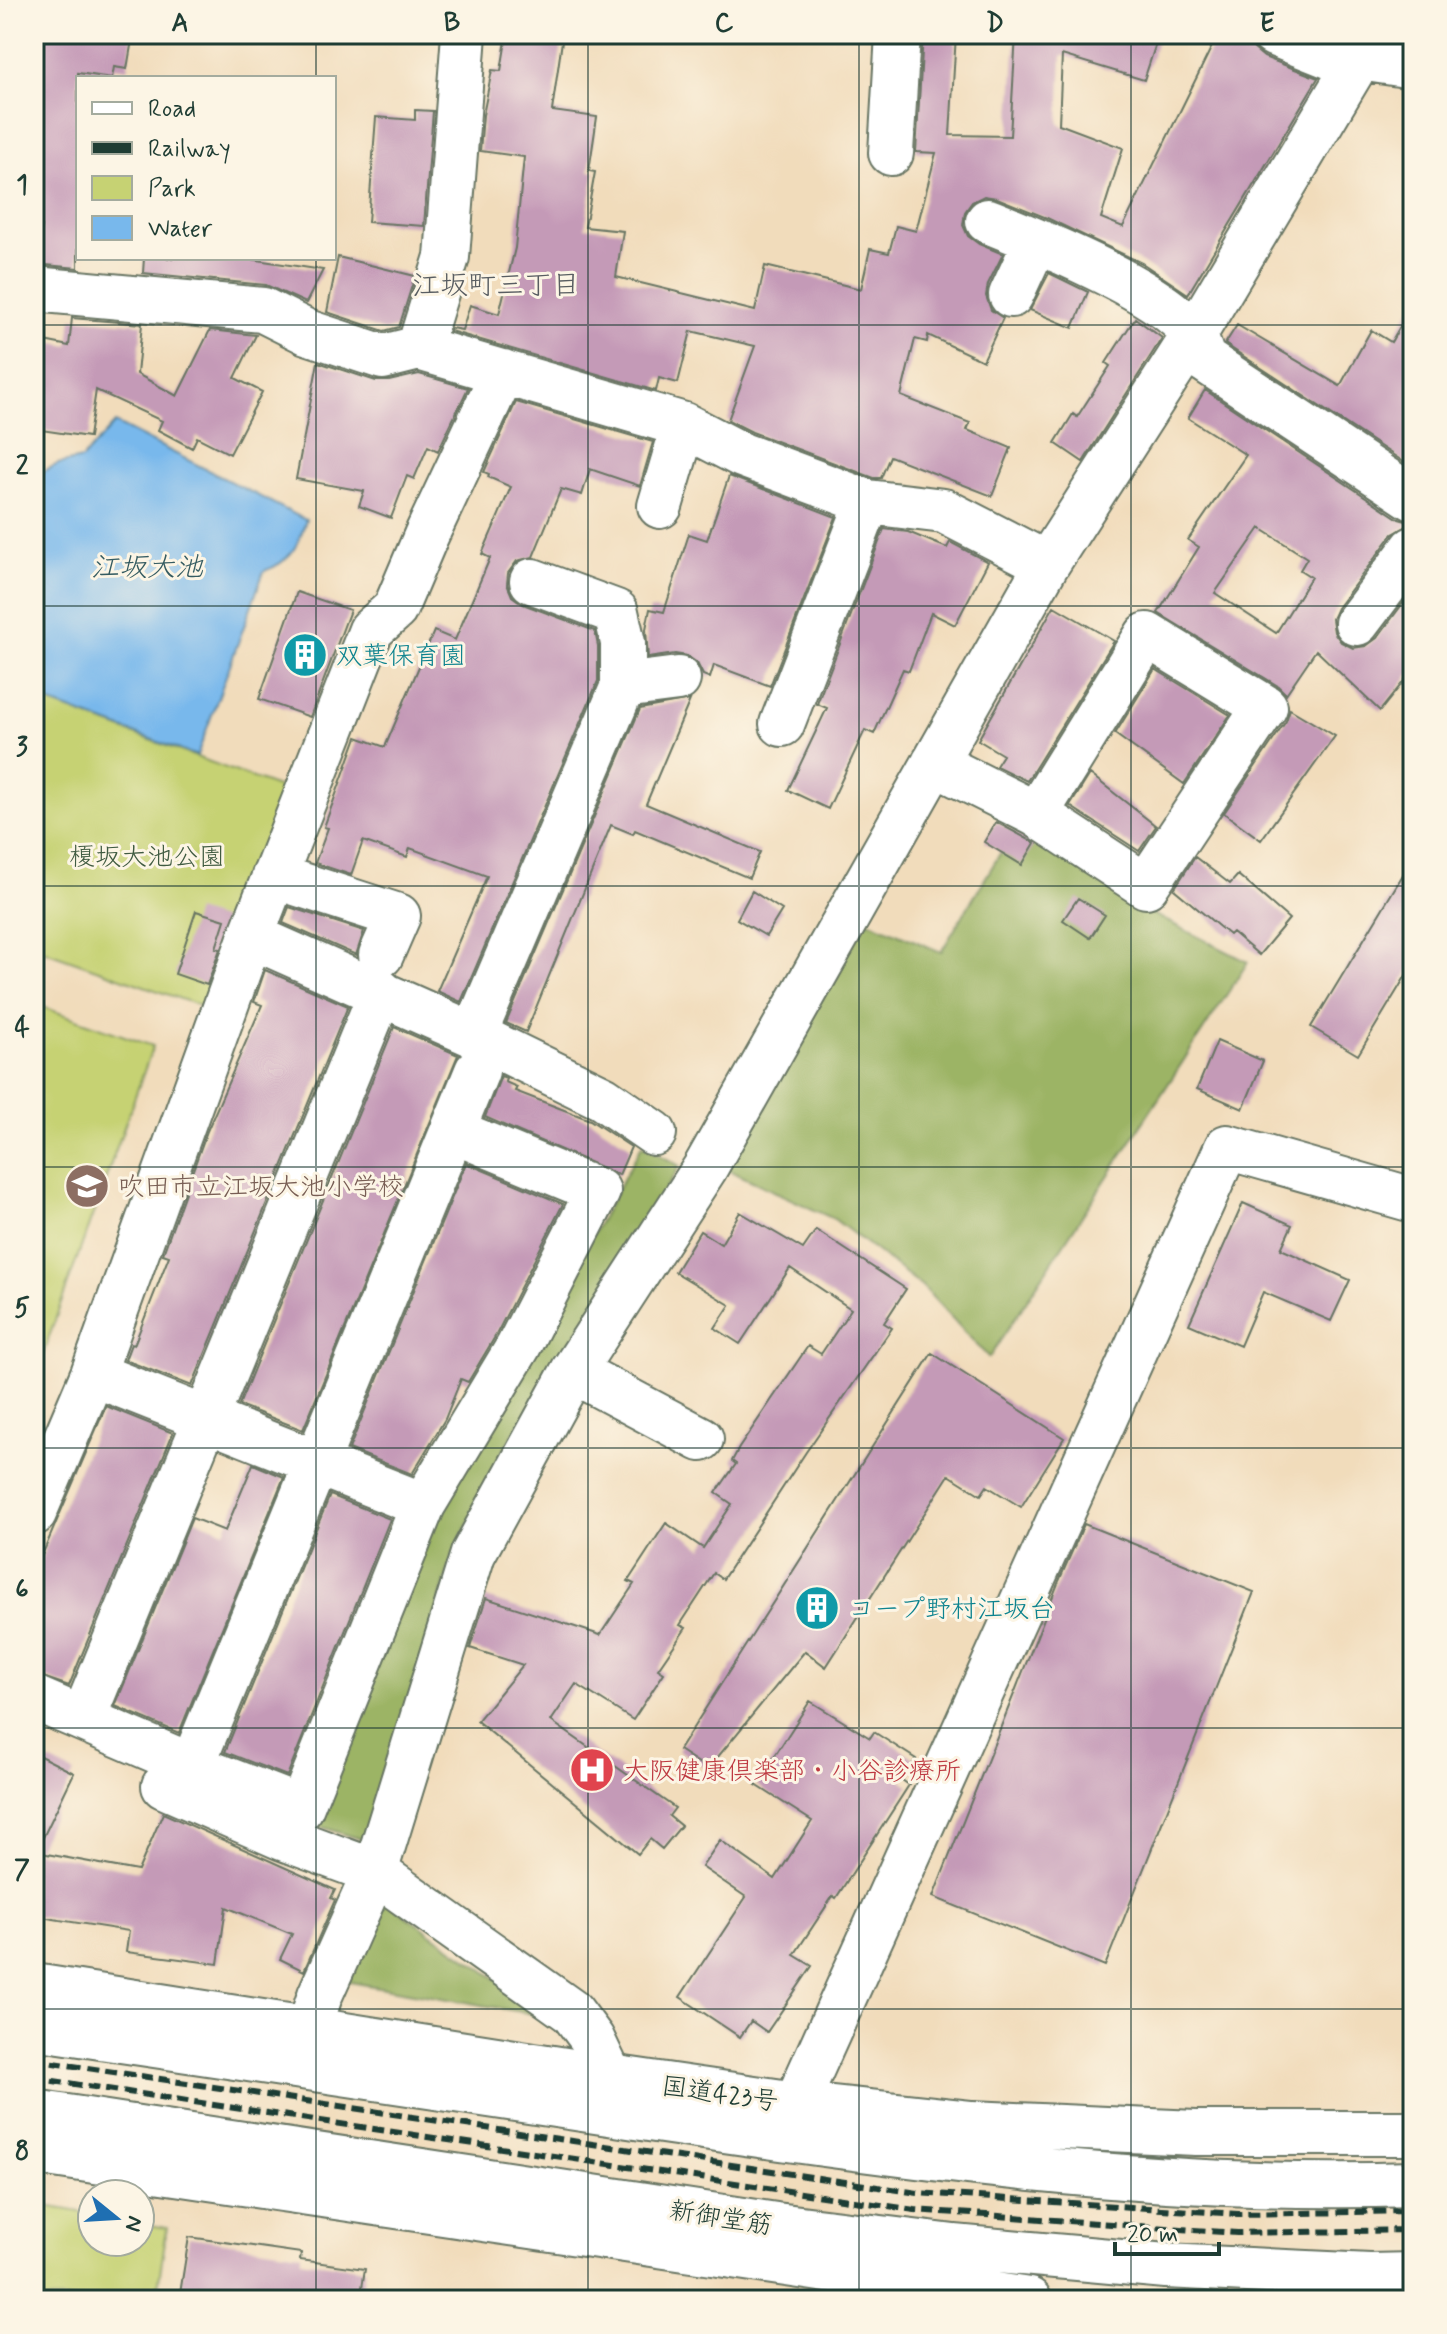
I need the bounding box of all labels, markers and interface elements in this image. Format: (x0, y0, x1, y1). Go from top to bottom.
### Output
text: A (171, 7, 189, 41)
text: B (444, 7, 460, 41)
text: C (715, 7, 734, 41)
text: D (986, 7, 1004, 41)
text: E (1259, 7, 1275, 41)
legend (76, 76, 336, 260)
text: Road (148, 94, 196, 125)
text: Railway (148, 134, 231, 165)
text: 1 (16, 169, 28, 203)
text: Park (148, 174, 196, 205)
text: Water (148, 214, 213, 245)
district label: 江坂町三丁目 (412, 268, 580, 305)
text: 2 (16, 450, 29, 484)
water label: 江坂大池 (91, 550, 204, 587)
building icon: 双葉保育園 (281, 631, 329, 679)
place label: 双葉保育園 (336, 640, 466, 674)
text: 3 (16, 731, 28, 765)
park label: 榎坂大池公園 (69, 841, 225, 875)
text: 4 (14, 1012, 30, 1046)
school or university icon: 吹田市立江坂大池小学校 (63, 1162, 111, 1210)
place label: 吹田市立江坂大池小学校 (118, 1171, 404, 1205)
text: 5 (14, 1292, 30, 1326)
text: 6 (15, 1573, 29, 1607)
building icon: コープ野村江坂台 (793, 1584, 841, 1632)
place label: コープ野村江坂台 (848, 1593, 1055, 1627)
hospital icon: 大阪健康倶楽部・小谷診療所 (568, 1746, 616, 1794)
place label: 大阪健康倶楽部・小谷診療所 (623, 1755, 961, 1789)
text: 7 (14, 1854, 30, 1888)
street label: 国道423号 (659, 2070, 780, 2120)
text: 8 (15, 2135, 29, 2169)
north arrow (76, 2178, 156, 2258)
street label: 新御堂筋 (667, 2194, 775, 2244)
scale bar (1115, 2206, 1219, 2256)
text: N (118, 2212, 149, 2235)
text: 20 m (1127, 2220, 1178, 2251)

